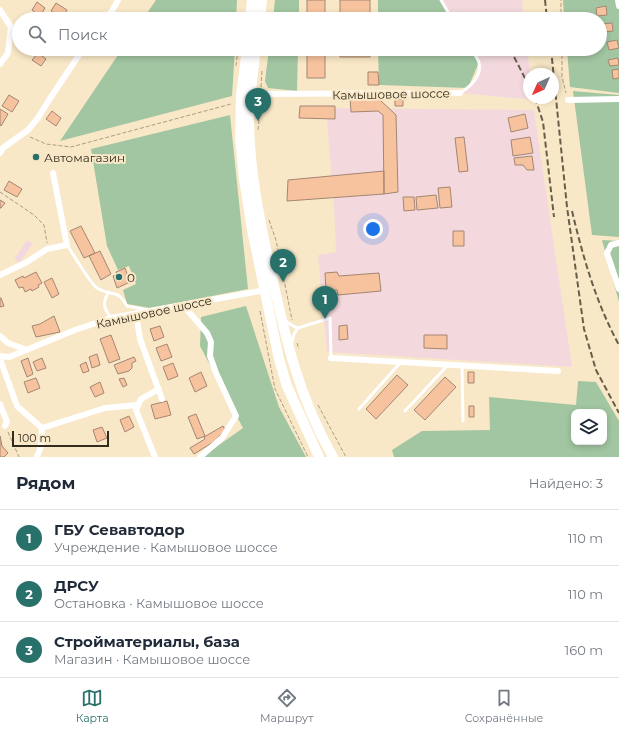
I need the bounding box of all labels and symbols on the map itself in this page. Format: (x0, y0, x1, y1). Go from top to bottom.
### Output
north arrow (523, 68, 559, 104)
street label: Камышовое шоссе (332, 85, 450, 103)
pin: 3 (245, 88, 271, 121)
place label: Автомагазин (44, 150, 125, 165)
marker: Автомагазин (31, 152, 41, 162)
your location (363, 219, 383, 239)
pin: 2 (270, 249, 296, 282)
place label: 0 (127, 270, 135, 285)
marker: 0 (114, 272, 124, 282)
pin: 1 (312, 286, 338, 319)
street label: Камышовое шоссе (95, 292, 213, 332)
scale bar (12, 429, 109, 448)

